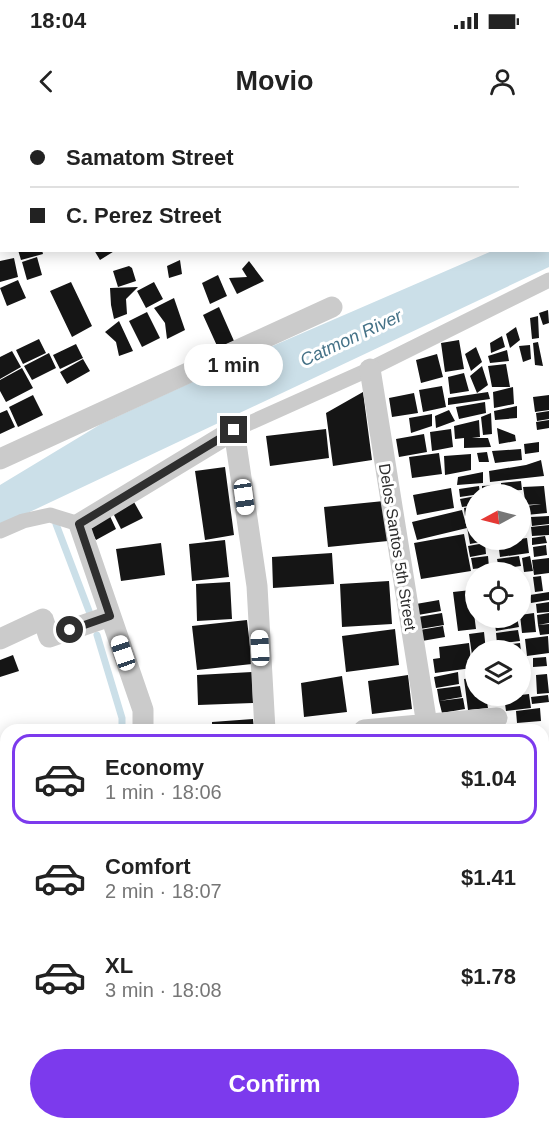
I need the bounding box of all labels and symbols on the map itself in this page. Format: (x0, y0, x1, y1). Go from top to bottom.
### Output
water label: Catmon River (297, 305, 406, 370)
callout: 1 min (184, 343, 284, 385)
route end (220, 416, 247, 443)
street label: Delos Santos 5th Street (376, 462, 419, 632)
car (233, 478, 255, 516)
north arrow (465, 484, 531, 550)
route start (56, 616, 83, 643)
car (250, 630, 270, 666)
car (109, 633, 137, 673)

